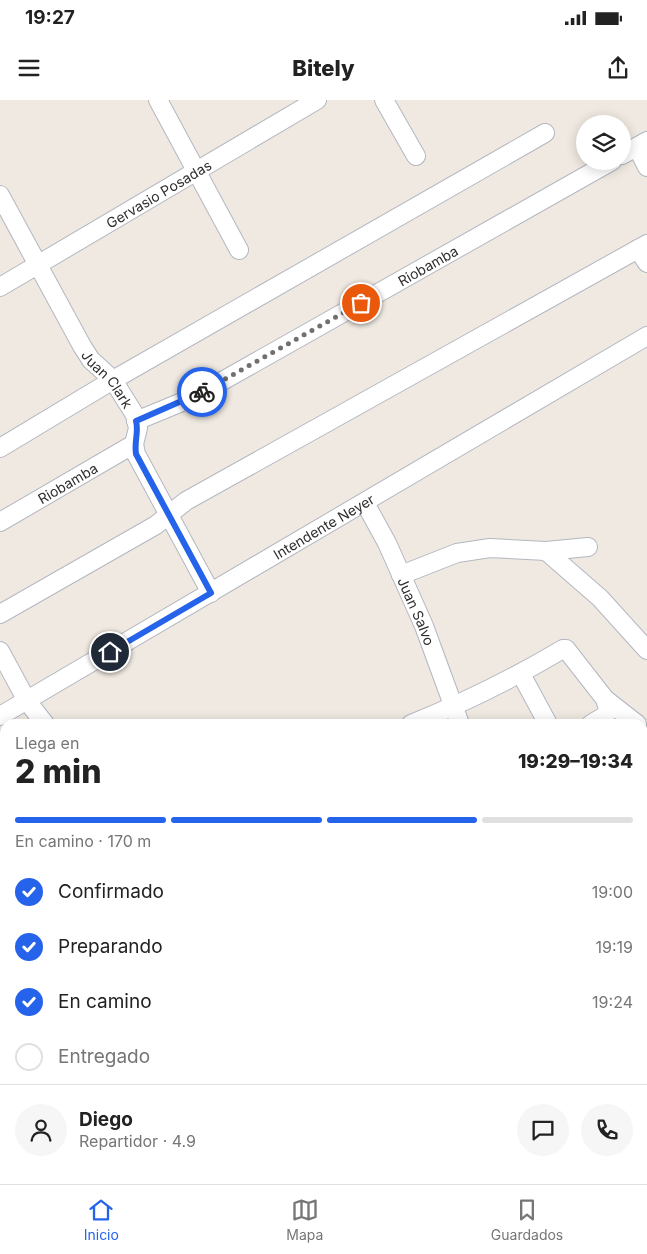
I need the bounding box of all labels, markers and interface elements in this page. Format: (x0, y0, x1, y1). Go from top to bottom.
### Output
text: 19:27 (25, 6, 75, 29)
icon: menu (15, 54, 43, 82)
icon: share (604, 54, 632, 82)
text: Bitely (292, 55, 355, 81)
map controls (576, 115, 631, 170)
button: layers (576, 115, 631, 170)
street label: Gervasio Posadas (103, 156, 214, 231)
street label: Riobamba (395, 241, 461, 289)
pin (340, 282, 382, 324)
icon: bag (347, 289, 375, 317)
street label: Juan Clark (78, 347, 137, 411)
courier (177, 367, 227, 417)
icon: bike (188, 378, 216, 406)
street label: Riobamba (35, 459, 100, 507)
street label: Intendente Neyer (270, 490, 377, 562)
street label: Juan Salvo (395, 574, 439, 648)
pin (89, 631, 131, 673)
icon: home (96, 638, 124, 666)
text: Llega en (15, 733, 79, 753)
text: 19:29–19:34 (518, 750, 633, 773)
text: 2 min (15, 752, 101, 791)
text: En camino · 170 m (15, 831, 151, 851)
icon: check (15, 878, 43, 906)
text: Confirmado (58, 880, 164, 903)
text: 19:00 (592, 882, 633, 902)
icon: check (15, 933, 43, 961)
text: Preparando (58, 935, 163, 958)
text: 19:19 (596, 937, 633, 957)
icon: check (15, 988, 43, 1016)
text: En camino (58, 990, 152, 1013)
text: 19:24 (592, 992, 633, 1012)
text: Entregado (58, 1045, 150, 1068)
button: person (15, 1104, 67, 1156)
button: chat (517, 1104, 569, 1156)
button: phone (581, 1104, 633, 1156)
text: Diego (79, 1108, 133, 1131)
text: Repartidor · 4.9 (79, 1131, 196, 1151)
tab: Inicio (84, 1196, 119, 1243)
tab: Mapa (286, 1196, 323, 1243)
tab: Guardados (491, 1196, 563, 1243)

